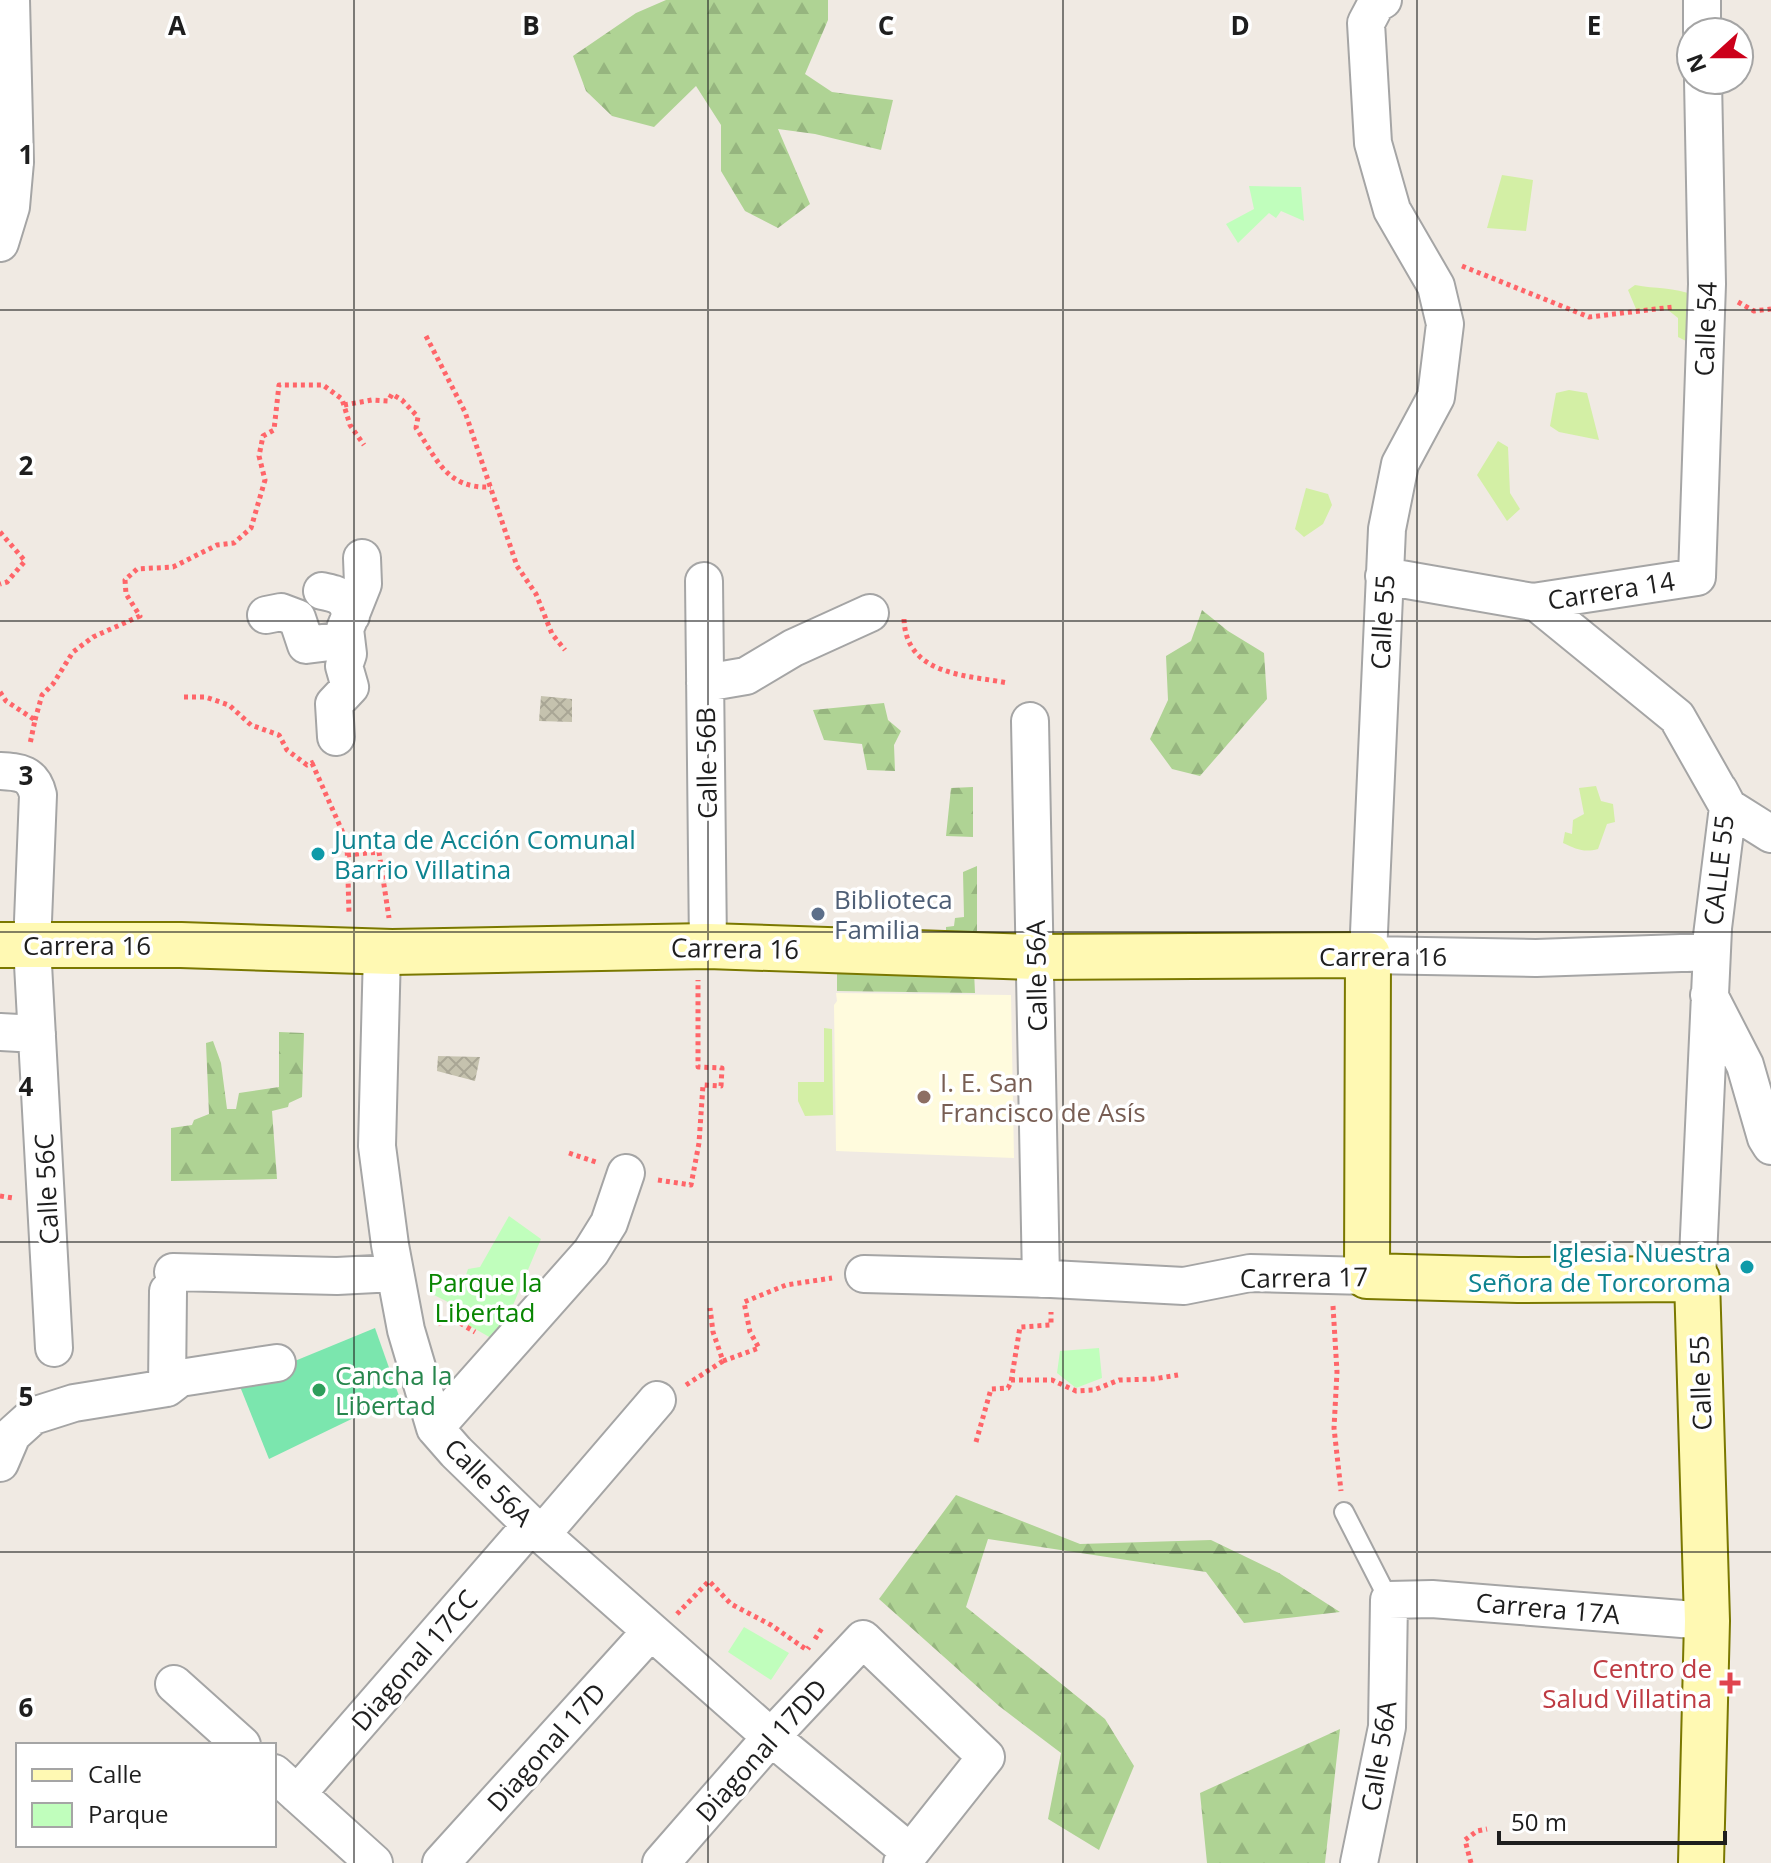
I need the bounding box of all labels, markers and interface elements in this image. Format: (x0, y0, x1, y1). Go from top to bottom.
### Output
text: A (168, 7, 186, 43)
text: B (522, 7, 540, 43)
text: C (878, 7, 894, 43)
text: D (1230, 7, 1250, 43)
text: E (1587, 7, 1601, 43)
north arrow (1675, 16, 1755, 96)
text: N (1678, 50, 1713, 77)
text: 1 (19, 136, 33, 172)
street label: Calle 54 (1685, 281, 1725, 377)
text: 2 (19, 447, 34, 483)
street label: Carrera 14 (1545, 562, 1677, 618)
street label: Calle 55 (1362, 574, 1402, 670)
street label: Calle 56B (687, 707, 725, 819)
text: 3 (19, 757, 33, 793)
street label: CALLE 55 (1694, 813, 1742, 927)
place label: Junta de Acción Comunal Barrio Villatina (331, 821, 636, 887)
marker: Junta de Acción Comunal Barrio Villatina (309, 845, 327, 863)
place label: Biblioteca Familia (834, 881, 953, 947)
marker: Biblioteca Familia (809, 905, 827, 923)
street label: Calle 56A (1017, 919, 1055, 1032)
street label: Carrera 16 (23, 927, 151, 963)
street label: Carrera 16 (671, 929, 799, 967)
street label: Carrera 16 (1319, 938, 1447, 974)
place label: I. E. San Francisco de Asís (940, 1064, 1146, 1130)
text: 4 (19, 1068, 34, 1104)
marker: I. E. San Francisco de Asís (915, 1088, 933, 1106)
street label: Calle 56C (25, 1132, 67, 1246)
place label: Iglesia Nuestra Señora de Torcoroma (1468, 1234, 1731, 1300)
street label: Carrera 17 (1240, 1258, 1368, 1296)
marker: Iglesia Nuestra Señora de Torcoroma (1738, 1258, 1756, 1276)
park label: Parque la Libertad (428, 1264, 542, 1330)
street label: Calle 55 (1680, 1335, 1720, 1431)
place label: Cancha la Libertad (335, 1357, 452, 1423)
text: 5 (19, 1378, 33, 1414)
marker: Cancha la Libertad (310, 1381, 328, 1399)
street label: Calle 56A (437, 1430, 542, 1535)
street label: Diagonal 17CC (343, 1582, 485, 1738)
street label: Carrera 17A (1474, 1584, 1622, 1632)
place label: Centro de Salud Villatina (1542, 1650, 1712, 1716)
street label: Diagonal 17DD (687, 1671, 835, 1829)
marker: Centro de Salud Villatina (1719, 1672, 1741, 1694)
street label: Diagonal 17D (478, 1675, 614, 1819)
text: 6 (19, 1689, 34, 1725)
street label: Calle 56A (1352, 1698, 1405, 1814)
legend (16, 1743, 276, 1847)
text: Calle (88, 1757, 142, 1790)
scale bar (1499, 1795, 1725, 1845)
text: Parque (88, 1797, 168, 1830)
text: 50 m (1511, 1805, 1567, 1838)

